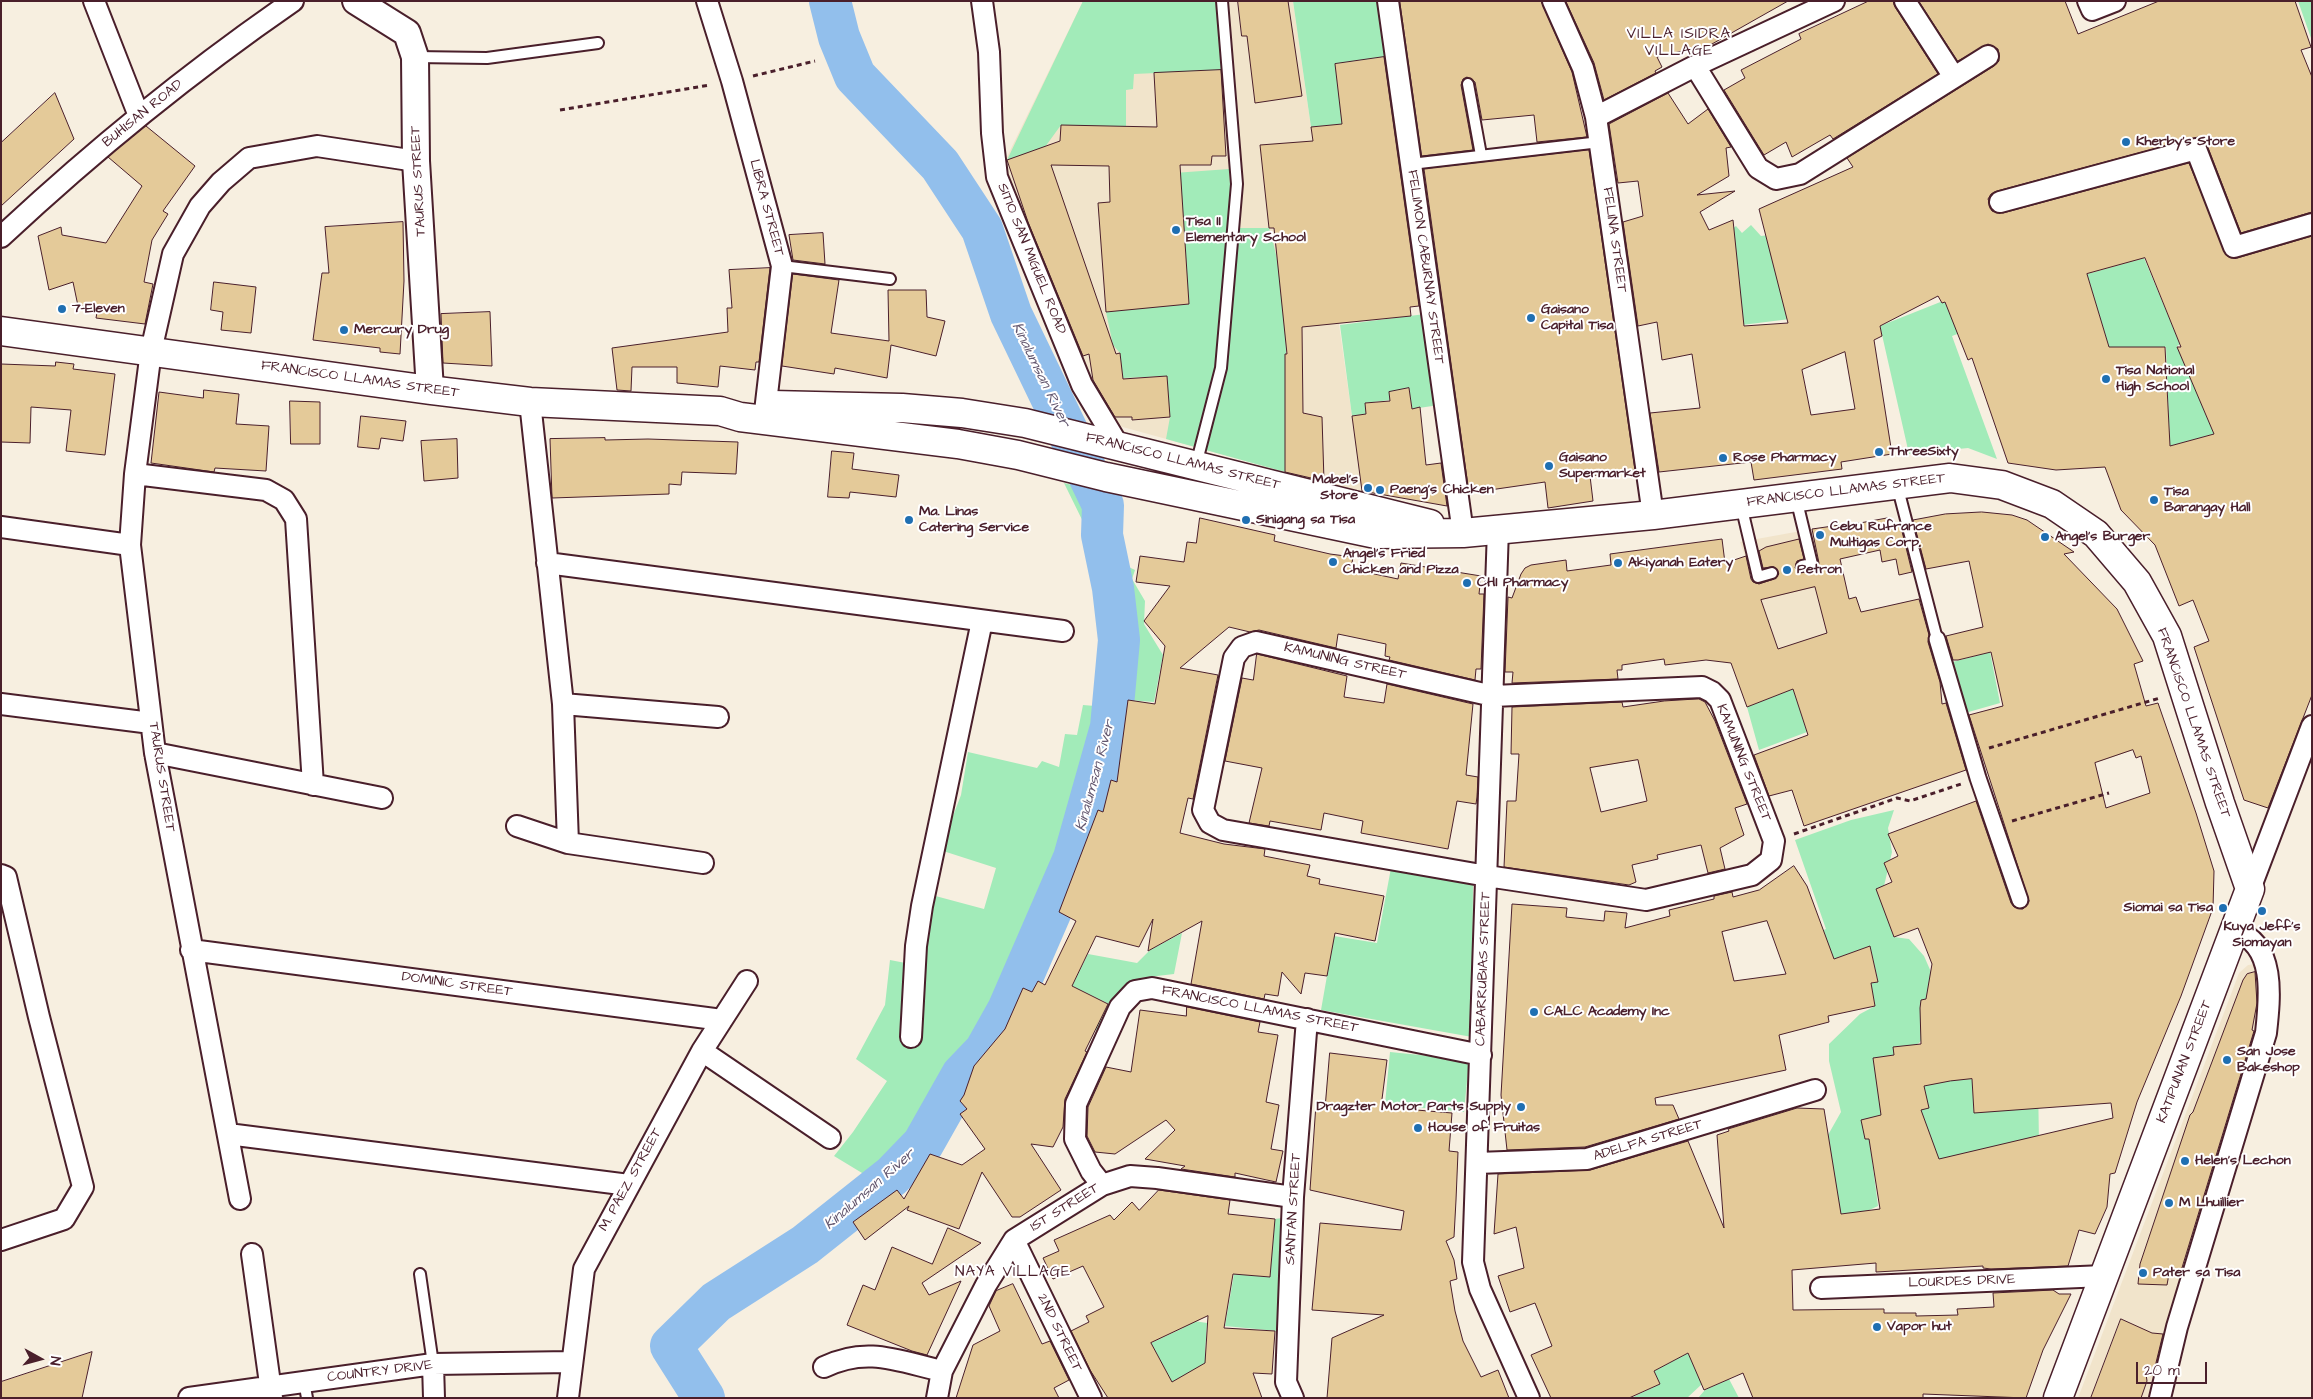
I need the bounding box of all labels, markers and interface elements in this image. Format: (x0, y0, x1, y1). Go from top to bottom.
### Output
district label: VILLA ISIDRA VILLAGE (1625, 26, 1733, 61)
street label: BUHISAN ROAD (100, 77, 186, 151)
street label: TAURUS STREET (408, 125, 430, 237)
place label: Kherby's Store (2136, 134, 2235, 150)
marker: Kherby's Store (2120, 136, 2132, 148)
street label: LIBRA STREET (745, 158, 787, 258)
street label: FELIMON CABURNAY STREET (1403, 169, 1447, 365)
street label: SITIO SAN MIGUEL ROAD (993, 181, 1069, 337)
street label: FELINA STREET (1598, 186, 1630, 294)
place label: Tisa II Elementary School (1186, 214, 1306, 246)
marker: Tisa II Elementary School (1170, 224, 1182, 236)
place label: 7-Eleven (72, 301, 125, 317)
place label: Gaisano Capital Tisa (1541, 302, 1614, 334)
marker: 7-Eleven (56, 303, 68, 315)
marker: Gaisano Capital Tisa (1525, 312, 1537, 324)
water label: Kinalumsan River (1007, 320, 1073, 430)
place label: Mercury Drug (354, 322, 449, 338)
marker: Mercury Drug (338, 324, 350, 336)
street label: FRANCISCO LLAMAS STREET (260, 358, 460, 402)
place label: Tisa National High School (2116, 363, 2194, 396)
marker: Tisa National High School (2100, 373, 2112, 385)
street label: FRANCISCO LLAMAS STREET (1084, 430, 1282, 494)
place label: ThreeSixty (1889, 444, 1959, 460)
marker: ThreeSixty (1873, 446, 1885, 458)
place label: Gaisano Supermarket (1559, 450, 1646, 482)
place label: Rose Pharmacy (1733, 450, 1836, 466)
marker: Rose Pharmacy (1717, 452, 1729, 464)
marker: Gaisano Supermarket (1543, 460, 1555, 472)
street label: FRANCISCO LLAMAS STREET (1746, 470, 1946, 512)
place label: Mabel's Store (1312, 472, 1358, 504)
marker: Mabel's Store (1362, 482, 1374, 494)
place label: Paeng's Chicken (1390, 482, 1494, 498)
marker: Paeng's Chicken (1374, 484, 1386, 496)
place label: Tisa Barangay Hall (2164, 484, 2251, 516)
marker: Tisa Barangay Hall (2148, 494, 2160, 506)
place label: Ma. Linas Catering Service (919, 504, 1029, 536)
place label: Sinigang sa Tisa (1256, 512, 1355, 528)
marker: Ma. Linas Catering Service (903, 514, 915, 526)
marker: Sinigang sa Tisa (1240, 514, 1252, 526)
place label: Cebu Rufrance Multigas Corp. (1830, 519, 1932, 552)
marker: Cebu Rufrance Multigas Corp. (1814, 529, 1826, 541)
place label: Angel's Burger (2055, 529, 2150, 545)
marker: Angel's Burger (2039, 531, 2051, 543)
place label: Angel's Fried Chicken and Pizza (1343, 546, 1459, 578)
place label: Akiyanah Eatery (1628, 555, 1733, 571)
marker: Angel's Fried Chicken and Pizza (1327, 556, 1339, 568)
marker: Akiyanah Eatery (1612, 557, 1624, 569)
place label: Petron (1797, 562, 1842, 578)
marker: Petron (1781, 564, 1793, 576)
place label: CHI Pharmacy (1477, 575, 1568, 591)
marker: CHI Pharmacy (1461, 577, 1473, 589)
street label: FRANCISCO LLAMAS STREET (2153, 626, 2233, 820)
street label: KAMUNING STREET (1282, 640, 1408, 684)
street label: KAMUNING STREET (1712, 702, 1774, 824)
water label: Kinalumsan River (1073, 719, 1119, 833)
street label: TAURUS STREET (144, 721, 178, 833)
street label: CABARRUBIAS STREET (1473, 892, 1495, 1046)
place label: Siomai sa Tisa (2124, 900, 2213, 916)
marker: Siomai sa Tisa (2217, 902, 2229, 914)
marker: Kuya Jeff‘s Siomayan (2256, 905, 2268, 917)
place label: Kuya Jeff‘s Siomayan (2224, 919, 2300, 952)
street label: DOMINIC STREET (401, 969, 513, 1001)
street label: FRANCISCO LLAMAS STREET (1160, 983, 1360, 1037)
street label: KATIPUNAN STREET (2154, 998, 2216, 1126)
place label: CALC Academy Inc (1544, 1004, 1670, 1020)
marker: CALC Academy Inc (1528, 1006, 1540, 1018)
place label: San Jose Bakeshop (2237, 1044, 2300, 1076)
marker: San Jose Bakeshop (2221, 1054, 2233, 1066)
place label: Dragzter Motor Parts Supply (1316, 1099, 1511, 1115)
marker: Dragzter Motor Parts Supply (1515, 1101, 1527, 1113)
street label: ADELFA STREET (1591, 1116, 1705, 1166)
place label: House of Fruitas (1428, 1120, 1540, 1136)
marker: House of Fruitas (1412, 1122, 1424, 1134)
street label: M. PAEZ STREET (596, 1126, 666, 1234)
water label: Kinalumsan River (821, 1146, 919, 1234)
street label: SANTAN STREET (1283, 1153, 1305, 1265)
place label: Helen's Lechon (2195, 1153, 2291, 1169)
marker: Helen's Lechon (2179, 1155, 2191, 1167)
street label: 1ST STREET (1027, 1180, 1103, 1236)
place label: M Lhuillier (2179, 1195, 2244, 1211)
marker: M Lhuillier (2163, 1197, 2175, 1209)
district label: NAYA VILLAGE (954, 1264, 1072, 1282)
place label: Pater sa Tisa (2153, 1265, 2240, 1281)
marker: Pater sa Tisa (2137, 1267, 2149, 1279)
street label: LOURDES DRIVE (1908, 1272, 2016, 1292)
street label: 2ND STREET (1033, 1291, 1085, 1375)
place label: Vapor hut (1887, 1319, 1952, 1335)
marker: Vapor hut (1871, 1321, 1883, 1333)
north arrow (15, 1334, 65, 1384)
scale bar (2138, 1352, 2209, 1384)
text: N (44, 1355, 65, 1366)
street label: COUNTRY DRIVE (326, 1357, 434, 1387)
text: 20 m (2144, 1360, 2180, 1381)

